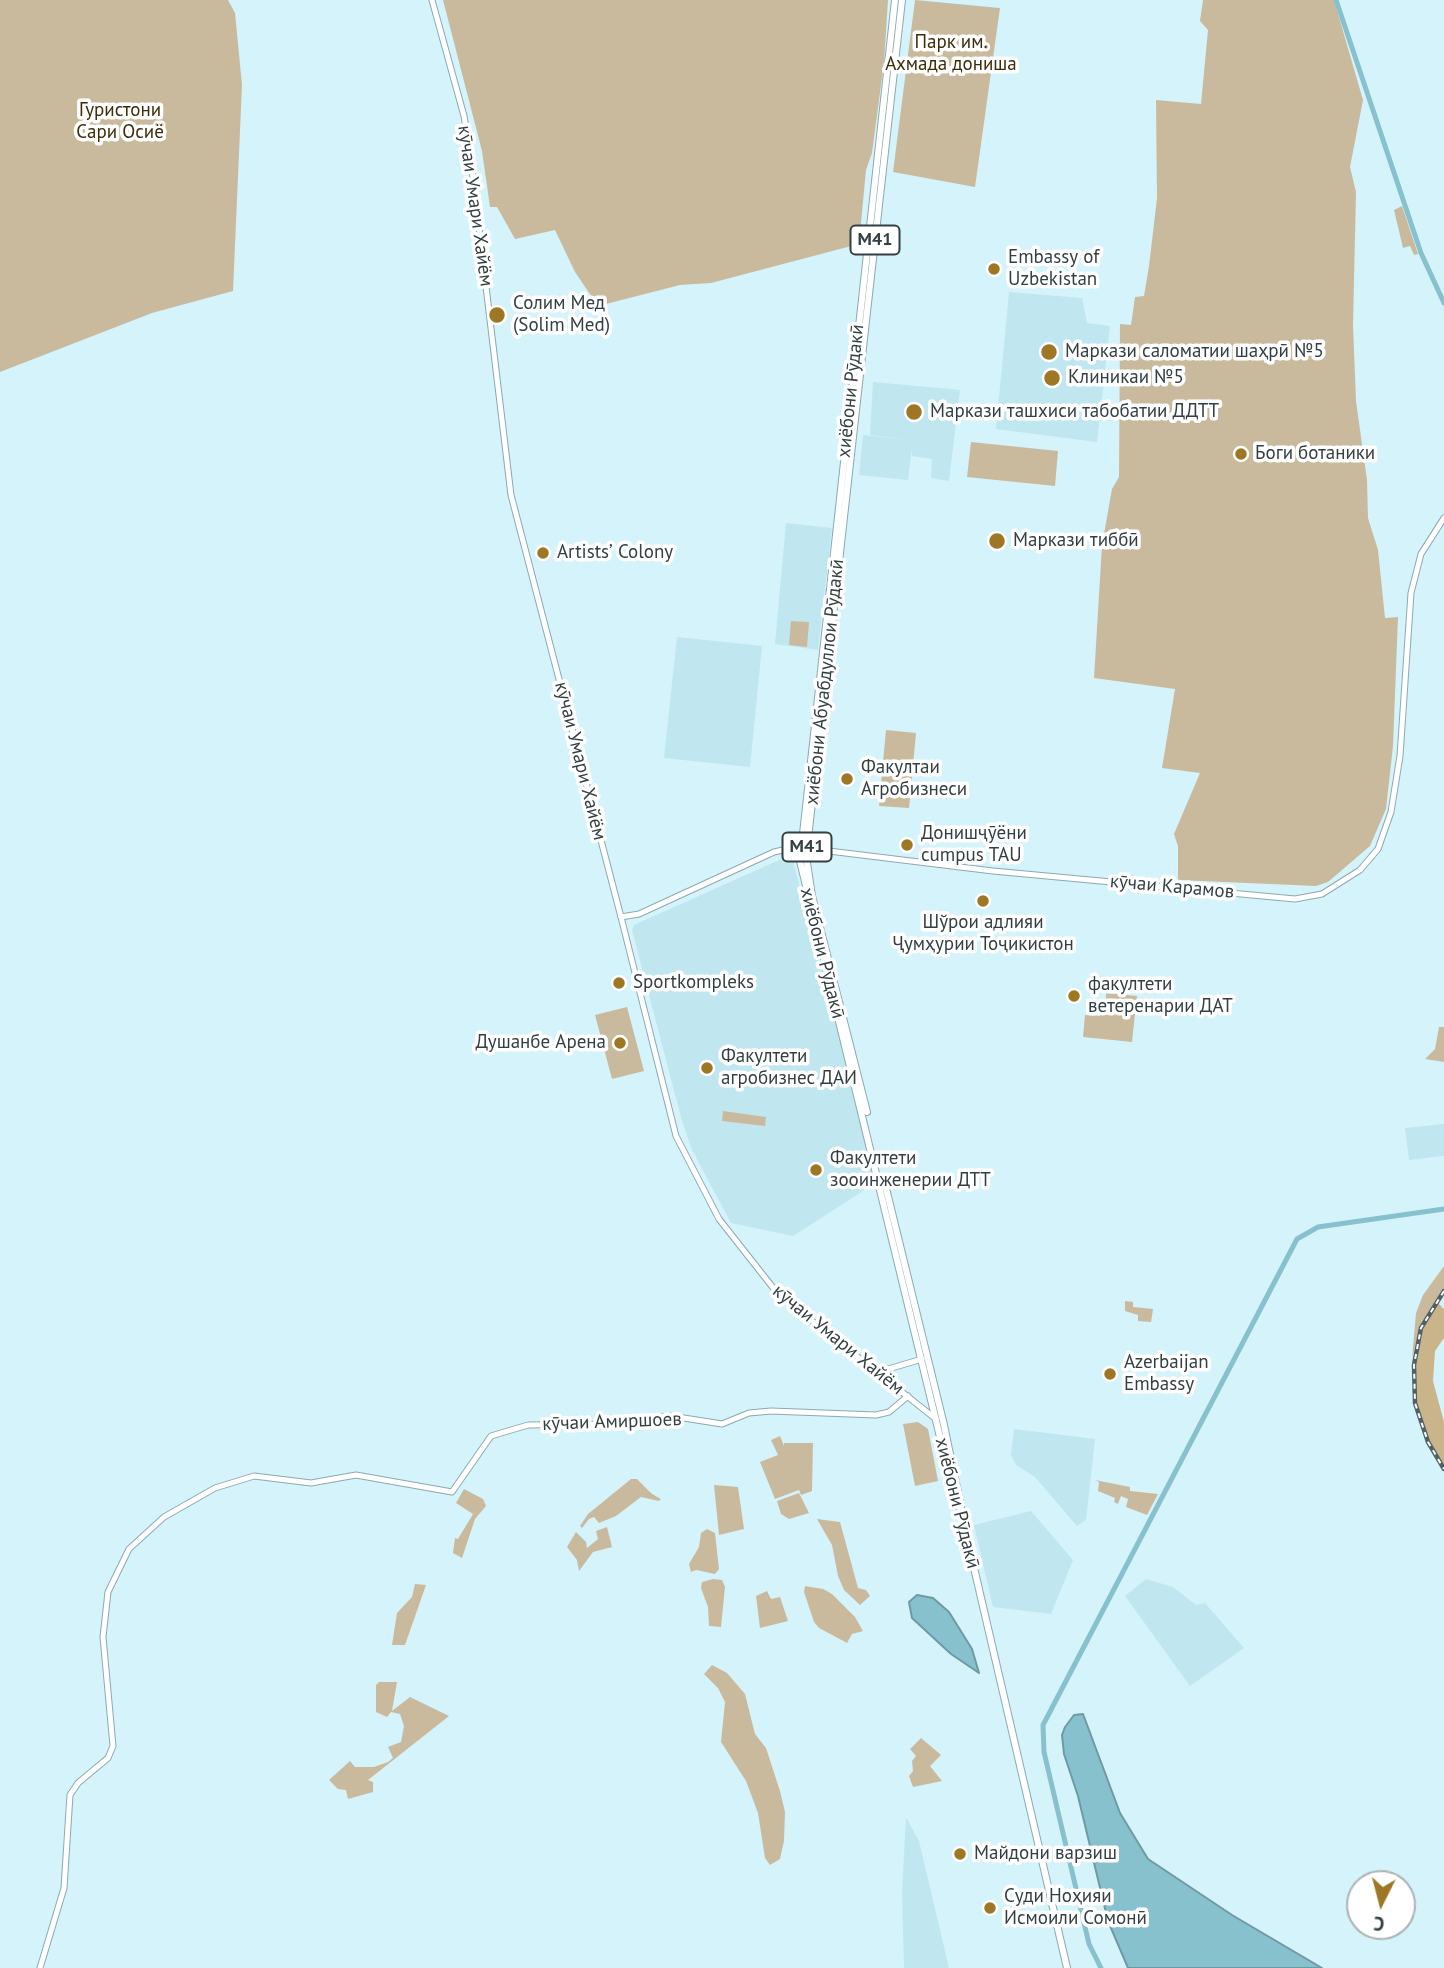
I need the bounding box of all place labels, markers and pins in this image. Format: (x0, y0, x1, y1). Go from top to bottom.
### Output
place label: Embassy of Uzbekistan (1008, 247, 1099, 291)
marker: Embassy of Uzbekistan (986, 261, 1002, 277)
place label: Солим Мед (Solim Med) (513, 293, 610, 337)
marker: Солим Мед (Solim Med) (487, 305, 507, 325)
place label: Маркази саломатии шаҳрӣ №5 (1065, 341, 1324, 363)
marker: Маркази саломатии шаҳрӣ №5 (1039, 342, 1059, 362)
place label: Клиникаи №5 (1068, 367, 1184, 389)
marker: Клиникаи №5 (1042, 368, 1062, 388)
place label: Маркази ташхиси табобатии ДДТТ (930, 401, 1219, 423)
marker: Маркази ташхиси табобатии ДДТТ (904, 402, 924, 422)
place label: Боги ботаники (1255, 443, 1375, 465)
marker: Боги ботаники (1233, 446, 1249, 462)
place label: Маркази тиббӣ (1013, 530, 1139, 552)
marker: Маркази тиббӣ (987, 531, 1007, 551)
place label: Artists’ Colony (557, 542, 673, 564)
marker: Artists’ Colony (535, 545, 551, 561)
place label: Факултаи Агробизнеси (861, 757, 967, 801)
marker: Факултаи Агробизнеси (839, 771, 855, 787)
place label: Донишҷӯёни cumpus TAU (921, 823, 1027, 867)
marker: Донишҷӯёни cumpus TAU (899, 837, 915, 853)
marker: Шўрои адлияи Ҷумҳурии Тоҷикистон (975, 893, 991, 909)
place label: Шўрои адлияи Ҷумҳурии Тоҷикистон (892, 912, 1074, 956)
place label: Sportkompleks (633, 972, 754, 994)
place label: факултети ветеренарии ДАТ (1088, 974, 1233, 1018)
marker: Sportkompleks (611, 975, 627, 991)
marker: факултети ветеренарии ДАТ (1066, 988, 1082, 1004)
place label: Душанбе Арена (476, 1032, 606, 1054)
marker: Душанбе Арена (612, 1035, 628, 1051)
place label: Факултети агробизнес ДАИ (721, 1046, 857, 1090)
marker: Факултети агробизнес ДАИ (699, 1060, 715, 1076)
place label: Факултети зооинженерии ДТТ (830, 1148, 991, 1192)
marker: Факултети зооинженерии ДТТ (808, 1162, 824, 1178)
place label: Azerbaijan Embassy (1124, 1352, 1209, 1396)
marker: Azerbaijan Embassy (1102, 1366, 1118, 1382)
place label: Майдони варзиш (974, 1843, 1117, 1865)
marker: Майдони варзиш (952, 1846, 968, 1862)
place label: Суди Ноҳияи Исмоили Сомонӣ (1004, 1886, 1147, 1930)
marker: Суди Ноҳияи Исмоили Сомонӣ (982, 1900, 998, 1916)

